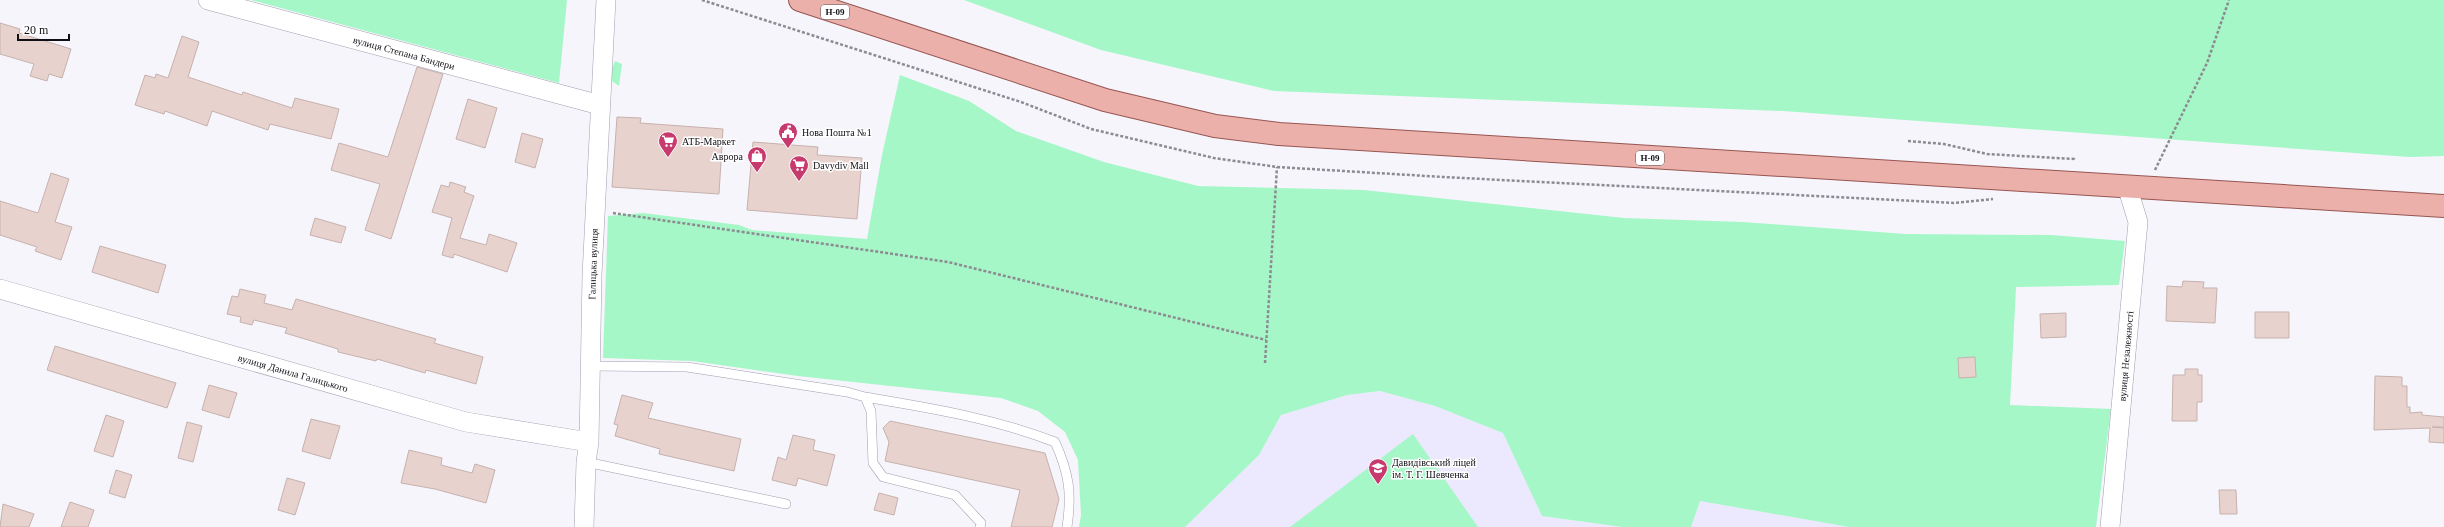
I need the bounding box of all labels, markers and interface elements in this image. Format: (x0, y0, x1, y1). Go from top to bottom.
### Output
road number: Н-09 (821, 5, 849, 19)
scale bar (18, 16, 69, 42)
text: 20 m (24, 23, 49, 37)
street label: вулиця Степана Бандери (352, 34, 457, 72)
public building icon: Нова Пошта №1 (777, 121, 799, 149)
place label: Нова Пошта №1 (802, 127, 872, 138)
supermarket icon: АТБ-Маркет (657, 130, 679, 158)
place label: АТБ-Маркет (682, 136, 736, 147)
shop icon: Аврора (746, 145, 768, 173)
place label: Аврора (712, 151, 744, 162)
road number: Н-09 (1636, 151, 1664, 165)
supermarket icon: Davydiv Mall (788, 154, 810, 182)
place label: Davydiv Mall (813, 160, 869, 171)
street label: Галицька вулиця (586, 228, 600, 300)
street label: вулиця Незалежності (2117, 310, 2135, 402)
street label: вулиця Данила Галицького (237, 352, 349, 394)
school or university icon: Давидівський ліцей ім. Т. Г. Шевченка (1367, 457, 1389, 485)
place label: Давидівський ліцей ім. Т. Г. Шевченка (1392, 457, 1476, 480)

